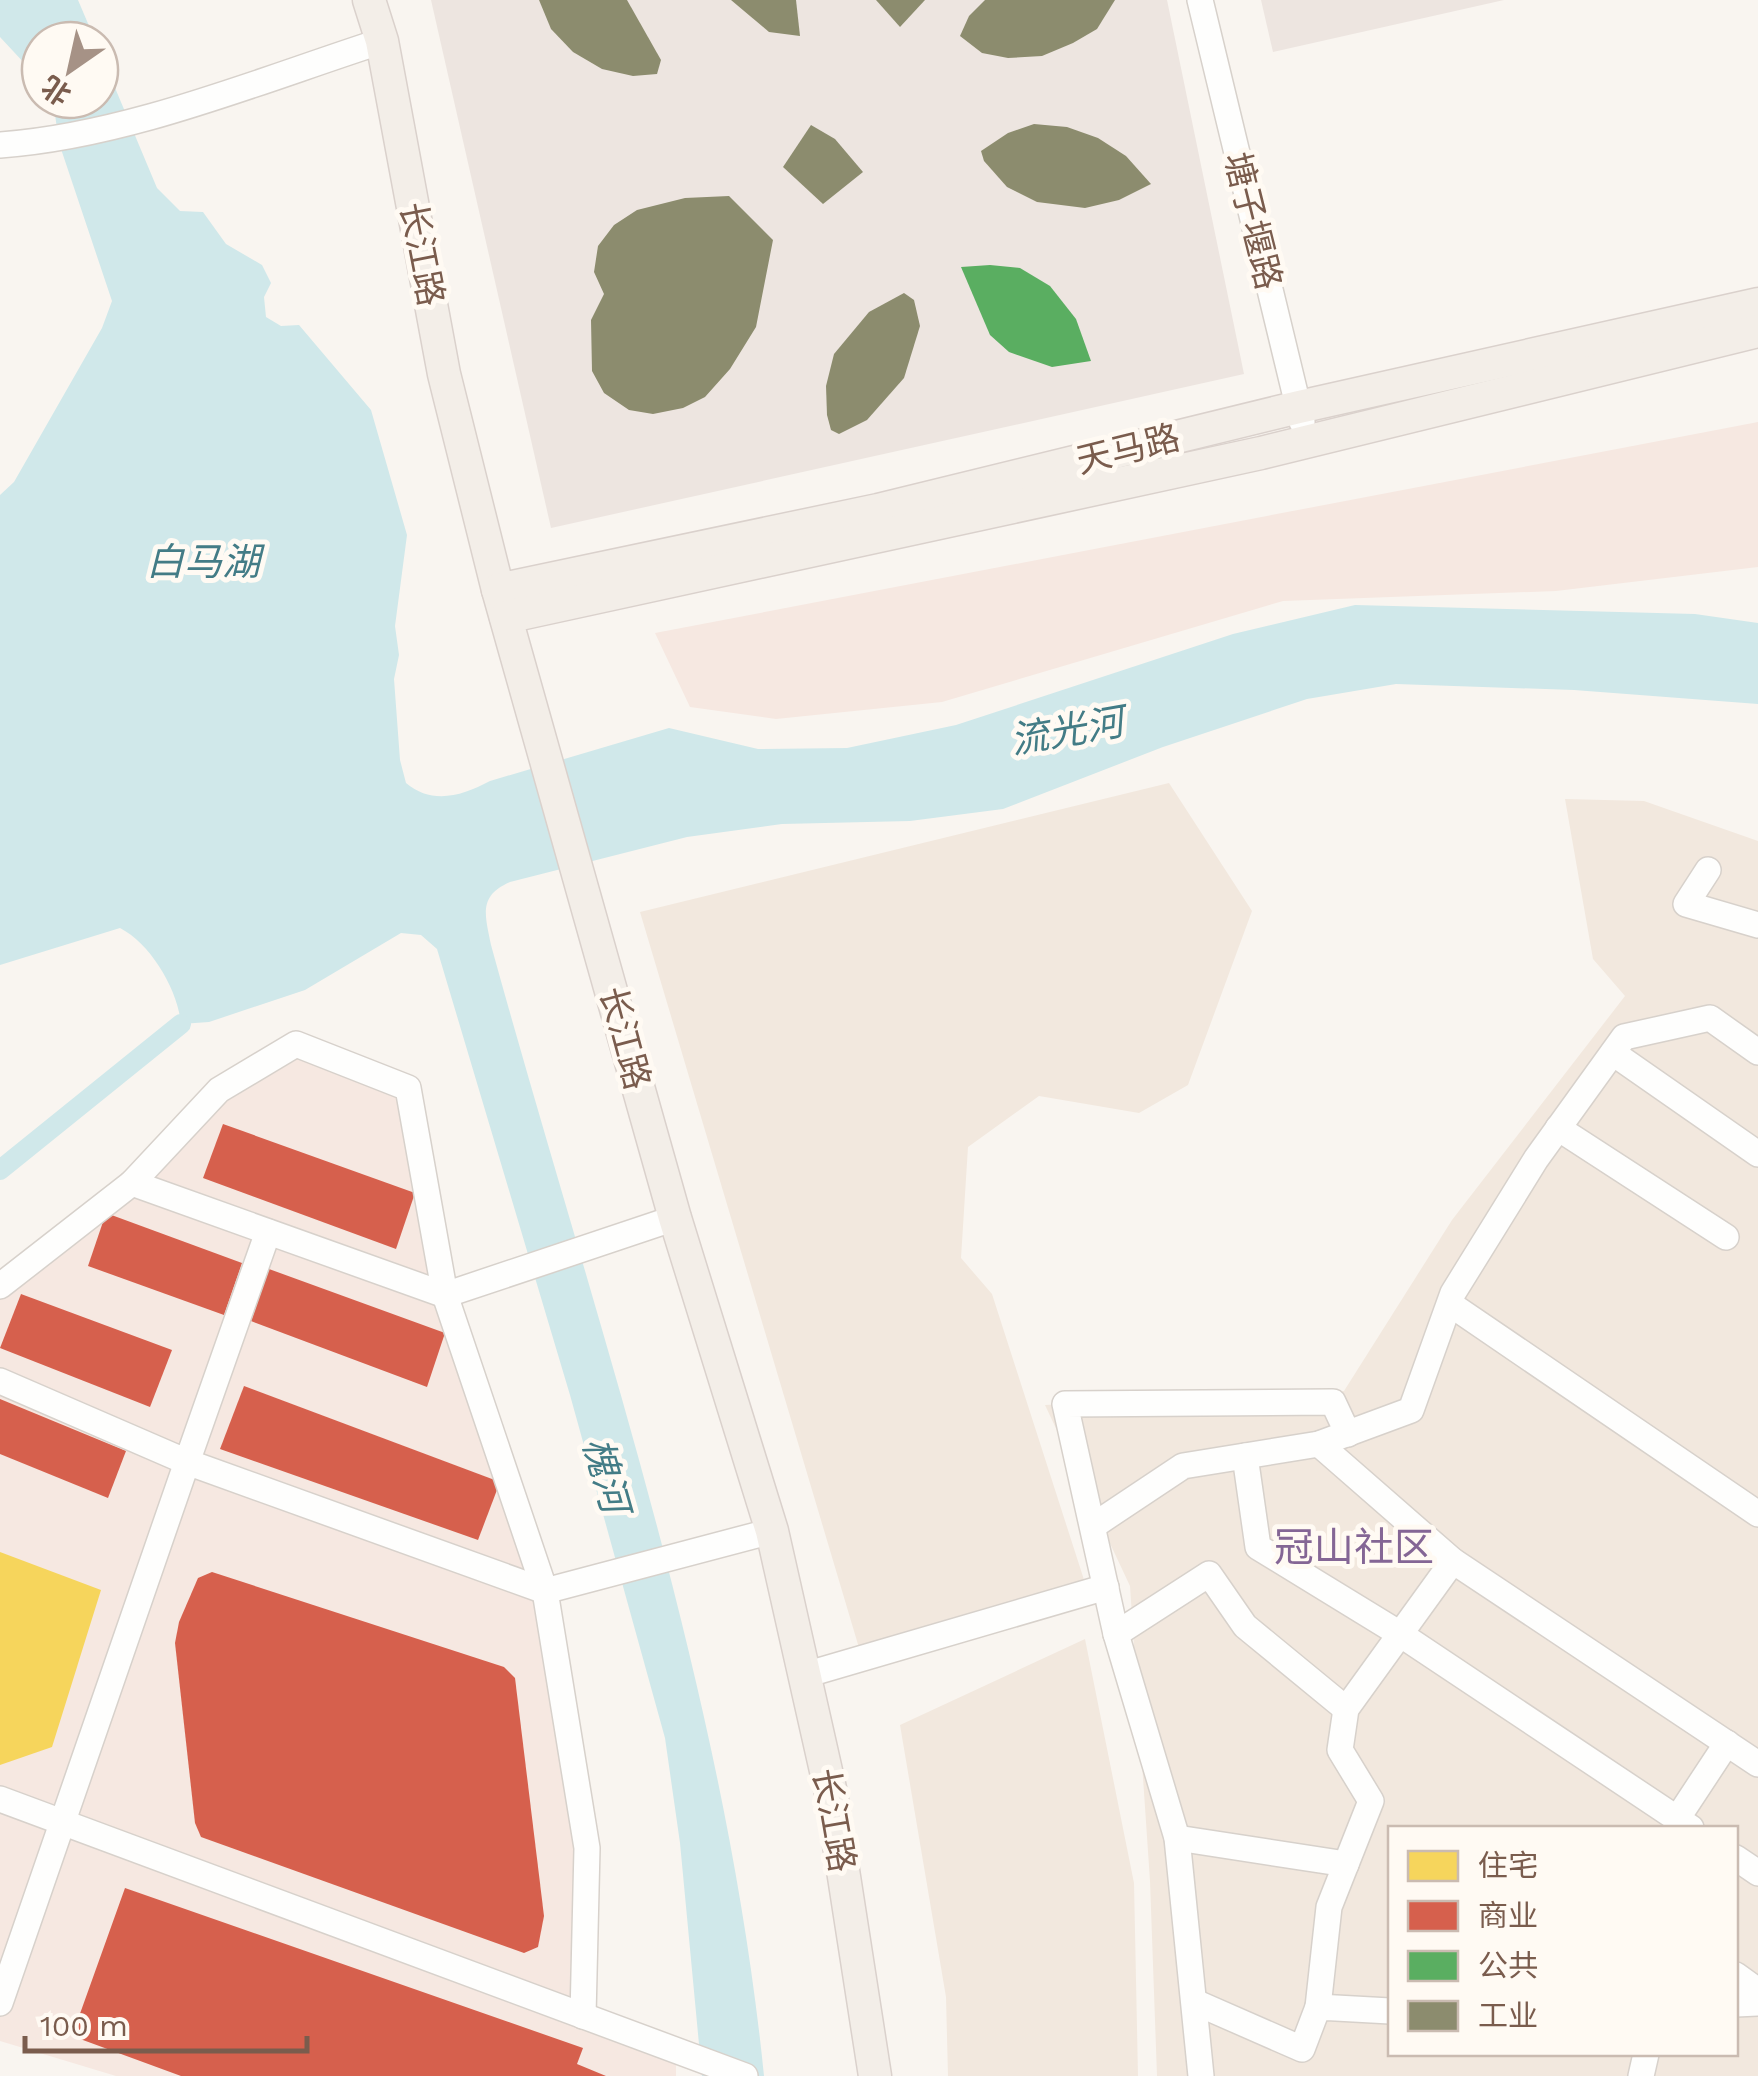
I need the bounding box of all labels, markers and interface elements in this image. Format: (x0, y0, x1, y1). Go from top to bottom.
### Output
north arrow (20, 20, 120, 120)
text: 北 (35, 69, 77, 112)
street label: 塘子堰路 (1216, 148, 1290, 294)
street label: 长江路 (391, 198, 453, 310)
street label: 天马路 (1072, 416, 1184, 482)
water label: 白马湖 (146, 540, 265, 584)
water label: 流光河 (1007, 698, 1134, 763)
street label: 长江路 (591, 982, 659, 1094)
water label: 槐河 (574, 1432, 640, 1524)
district label: 冠山社区 (1274, 1524, 1434, 1571)
street label: 长江路 (804, 1765, 864, 1875)
legend (1388, 1826, 1738, 2056)
text: 住宅 (1478, 1848, 1538, 1883)
text: 商业 (1478, 1898, 1538, 1933)
text: 公共 (1478, 1948, 1538, 1983)
scale bar (25, 1991, 308, 2053)
text: 工业 (1478, 1998, 1538, 2033)
text: 100 m (40, 2008, 128, 2043)

